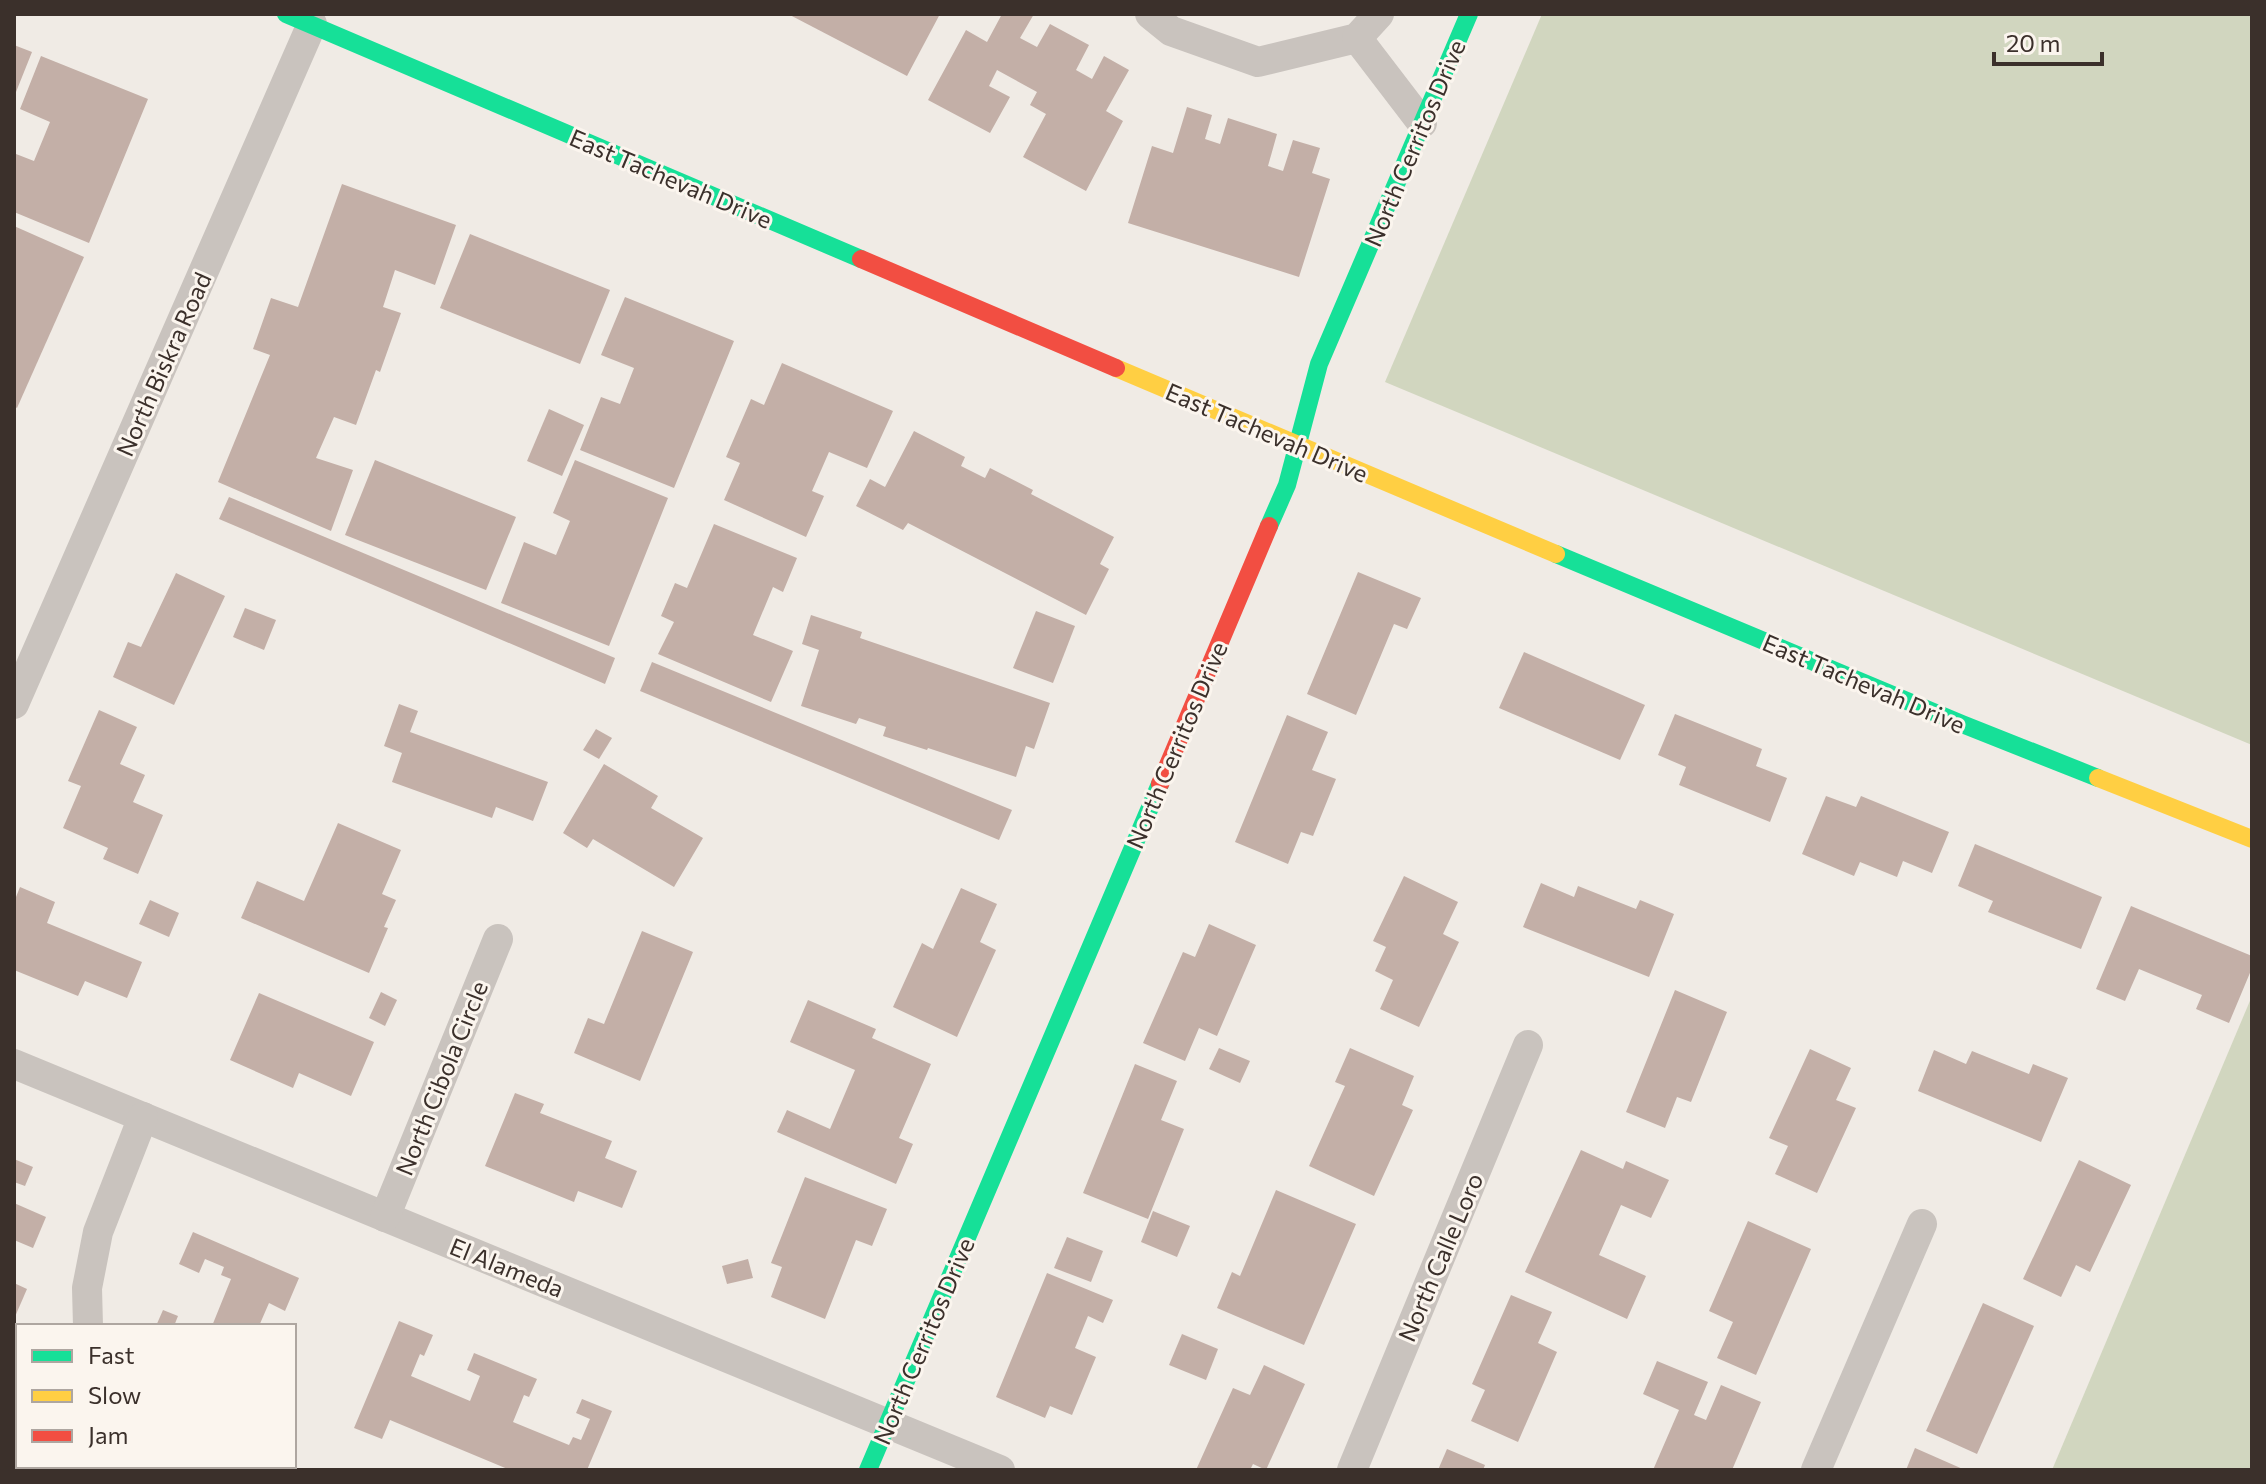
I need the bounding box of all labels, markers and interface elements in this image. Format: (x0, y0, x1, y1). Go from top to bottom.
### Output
scale bar (1994, 16, 2102, 66)
text: 20 m (2006, 28, 2060, 57)
street label: North Cerritos Drive (1357, 35, 1471, 251)
street label: East Tachevah Drive (566, 122, 776, 234)
street label: North Biskra Road (109, 268, 217, 460)
street label: East Tachevah Drive (1162, 376, 1372, 488)
street label: East Tachevah Drive (1759, 627, 1969, 739)
street label: North Cerritos Drive (1119, 637, 1233, 853)
street label: North Cibola Circle (389, 977, 493, 1179)
street label: North Calle Loro (1391, 1168, 1489, 1346)
street label: El Alameda (446, 1231, 568, 1303)
street label: North Cerritos Drive (866, 1233, 980, 1449)
legend (16, 1324, 296, 1468)
text: Fast (88, 1340, 135, 1369)
text: Slow (88, 1380, 141, 1409)
text: Jam (88, 1420, 128, 1449)

